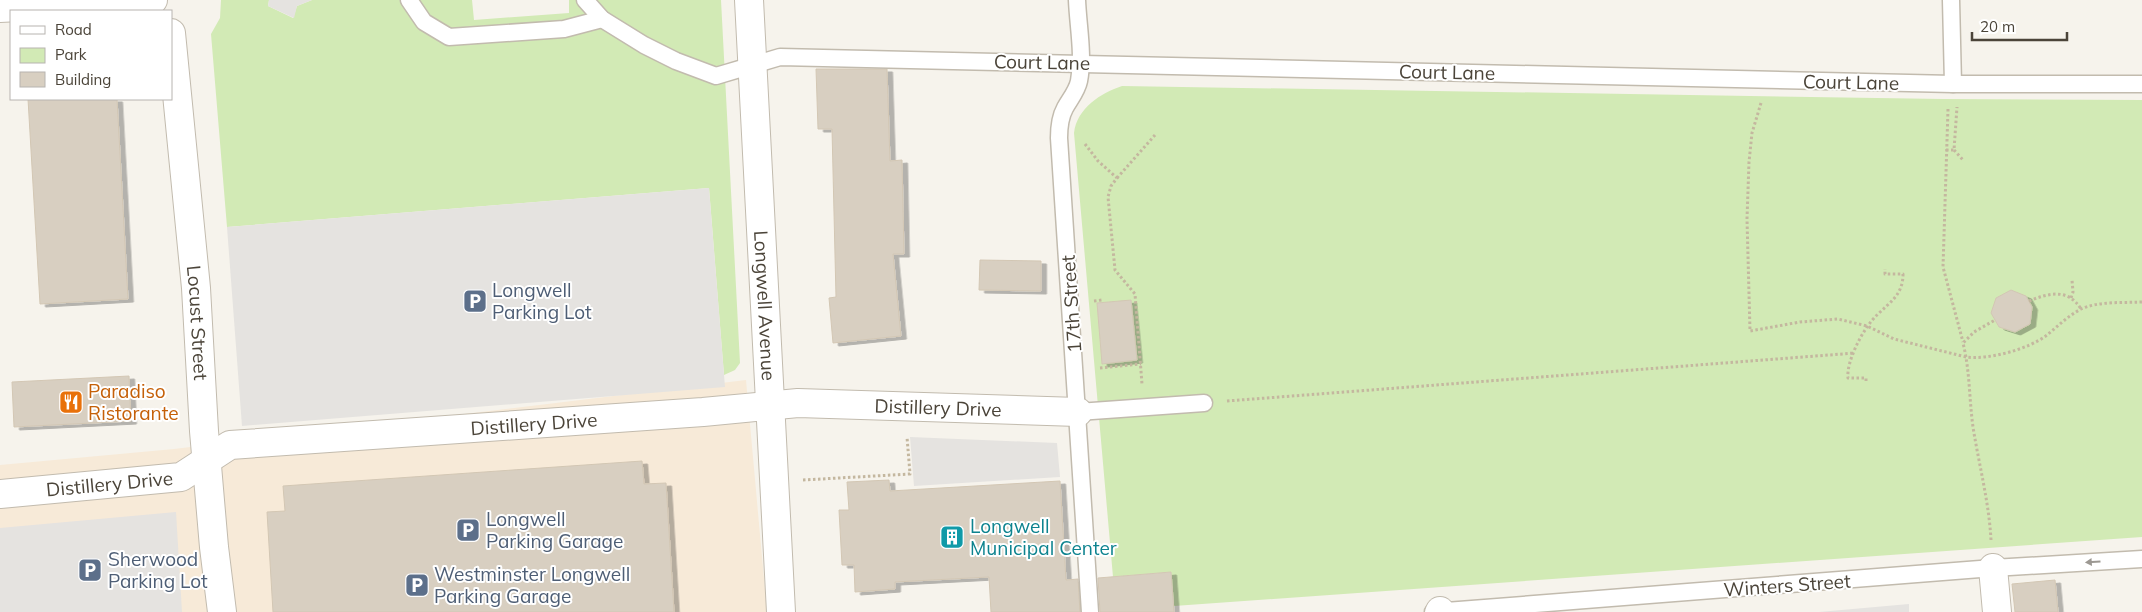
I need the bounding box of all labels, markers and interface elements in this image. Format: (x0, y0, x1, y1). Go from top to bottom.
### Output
legend (10, 10, 172, 100)
scale bar (1972, 10, 2067, 42)
text: 20 m (1980, 17, 2015, 36)
text: Road (55, 20, 92, 39)
text: Park (55, 45, 87, 64)
street label: Court Lane (994, 49, 1090, 75)
street label: Court Lane (1399, 59, 1495, 85)
street label: Court Lane (1803, 69, 1899, 95)
text: Building (55, 70, 111, 89)
street label: Longwell Avenue (749, 230, 781, 381)
street label: 17th Street (1056, 254, 1086, 354)
street label: Locust Street (182, 264, 213, 381)
place label: Longwell Parking Lot (492, 278, 592, 324)
parking icon: Longwell Parking Lot (462, 288, 488, 314)
place label: Paradiso Ristorante (88, 379, 179, 425)
restaurant icon: Paradiso Ristorante (58, 389, 84, 415)
street label: Distillery Drive (874, 393, 1002, 422)
street label: Distillery Drive (470, 407, 598, 440)
street label: Distillery Drive (45, 466, 174, 502)
place label: Longwell Parking Garage (486, 507, 623, 553)
place label: Longwell Municipal Center (970, 514, 1117, 560)
parking icon: Longwell Parking Garage (455, 517, 481, 543)
building icon: Longwell Municipal Center (939, 524, 965, 550)
place label: Sherwood Parking Lot (108, 547, 208, 593)
parking icon: Sherwood Parking Lot (77, 557, 103, 583)
one-way arrow (2085, 558, 2101, 566)
place label: Westminster Longwell Parking Garage (434, 562, 630, 608)
street label: Winters Street (1723, 569, 1852, 601)
parking icon: Westminster Longwell Parking Garage (404, 572, 430, 598)

